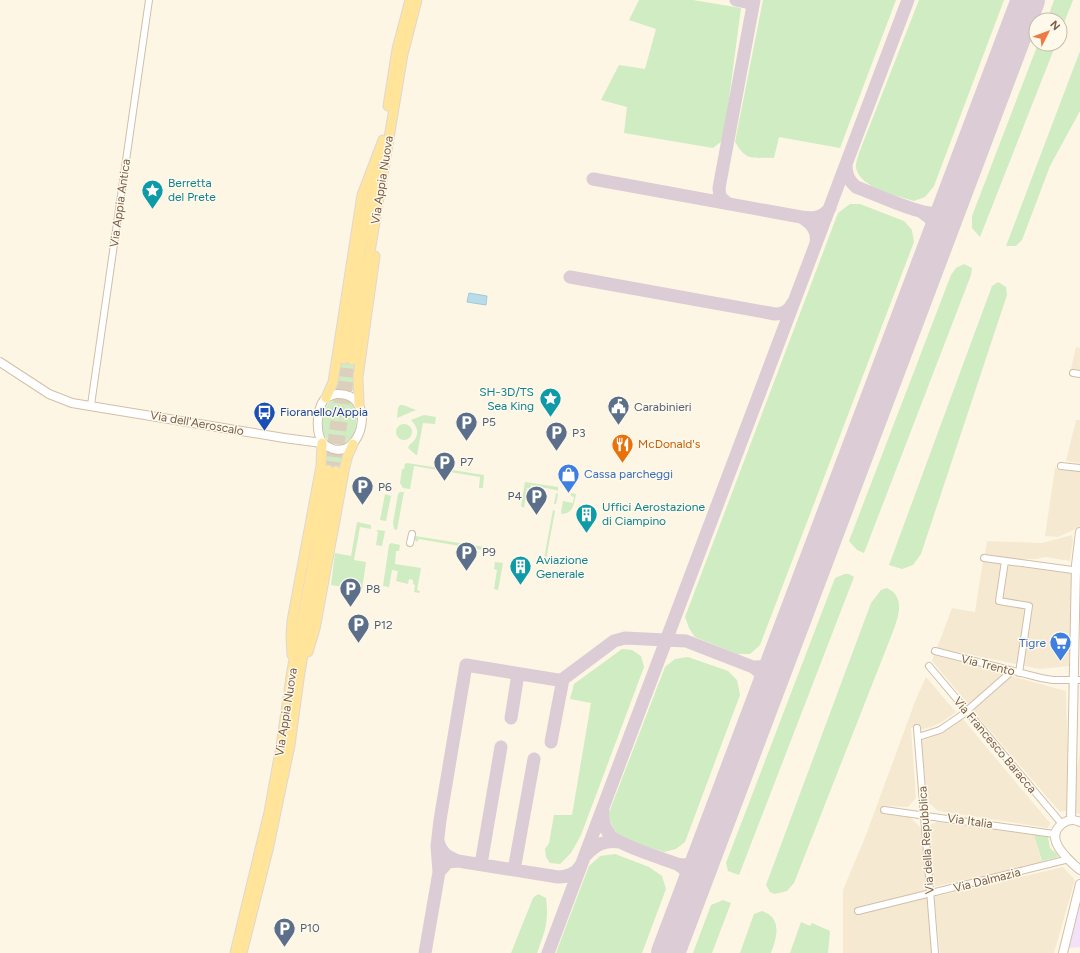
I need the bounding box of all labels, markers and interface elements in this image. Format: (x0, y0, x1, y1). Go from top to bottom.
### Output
north arrow (1028, 12, 1068, 52)
text: N (1047, 18, 1063, 33)
street label: Via Appia Nuova (368, 135, 396, 225)
street label: Via Appia Antica (107, 158, 133, 248)
place label: Berretta del Prete (168, 176, 216, 204)
place icon: Berretta del Prete (140, 177, 166, 210)
place label: SH-3D/TS Sea King (479, 385, 534, 413)
place icon: SH-3D/TS Sea King (537, 386, 563, 419)
public building icon: Carabinieri (606, 394, 632, 427)
bus stop icon: Fioranello/Appia (251, 399, 277, 432)
place label: Carabinieri (634, 400, 692, 414)
place label: Fioranello/Appia (280, 405, 368, 419)
street label: Via dell'Aeroscalo (149, 408, 245, 438)
parking icon: P5 (453, 409, 479, 442)
place label: P5 (482, 415, 496, 429)
parking icon: P3 (544, 420, 570, 453)
place label: P3 (572, 426, 585, 440)
restaurant icon: McDonald's (609, 431, 635, 464)
place label: McDonald's (638, 437, 701, 451)
parking icon: P7 (432, 449, 458, 482)
place label: P7 (460, 455, 474, 469)
shop icon: Cassa parcheggi (556, 461, 582, 494)
place label: Cassa parcheggi (584, 467, 673, 481)
parking icon: P6 (350, 474, 376, 507)
place label: P6 (378, 480, 392, 494)
parking icon: P4 (524, 483, 550, 516)
place label: P4 (508, 489, 523, 503)
place label: Uffici Aerostazione di Ciampino (602, 500, 706, 528)
building icon: Uffici Aerostazione di Ciampino (573, 501, 599, 534)
parking icon: P9 (454, 539, 480, 572)
place label: P9 (482, 545, 496, 559)
place label: Aviazione Generale (536, 553, 588, 581)
building icon: Aviazione Generale (507, 554, 533, 587)
parking icon: P8 (337, 576, 363, 609)
place label: P8 (366, 582, 380, 596)
parking icon: P12 (345, 612, 371, 645)
place label: P12 (374, 618, 393, 632)
supermarket icon: Tigre (1048, 630, 1074, 663)
place label: Tigre (1019, 636, 1046, 650)
street label: Via Trento (960, 652, 1016, 678)
street label: Via Appia Nuova (272, 667, 300, 757)
street label: Via Francesco Baracca (951, 694, 1039, 796)
street label: Via della Repubblica (915, 786, 937, 894)
street label: Via Italia (946, 811, 994, 831)
street label: Via Dalmazia (952, 865, 1022, 895)
parking icon: P10 (272, 915, 298, 948)
place label: P10 (300, 921, 320, 935)

